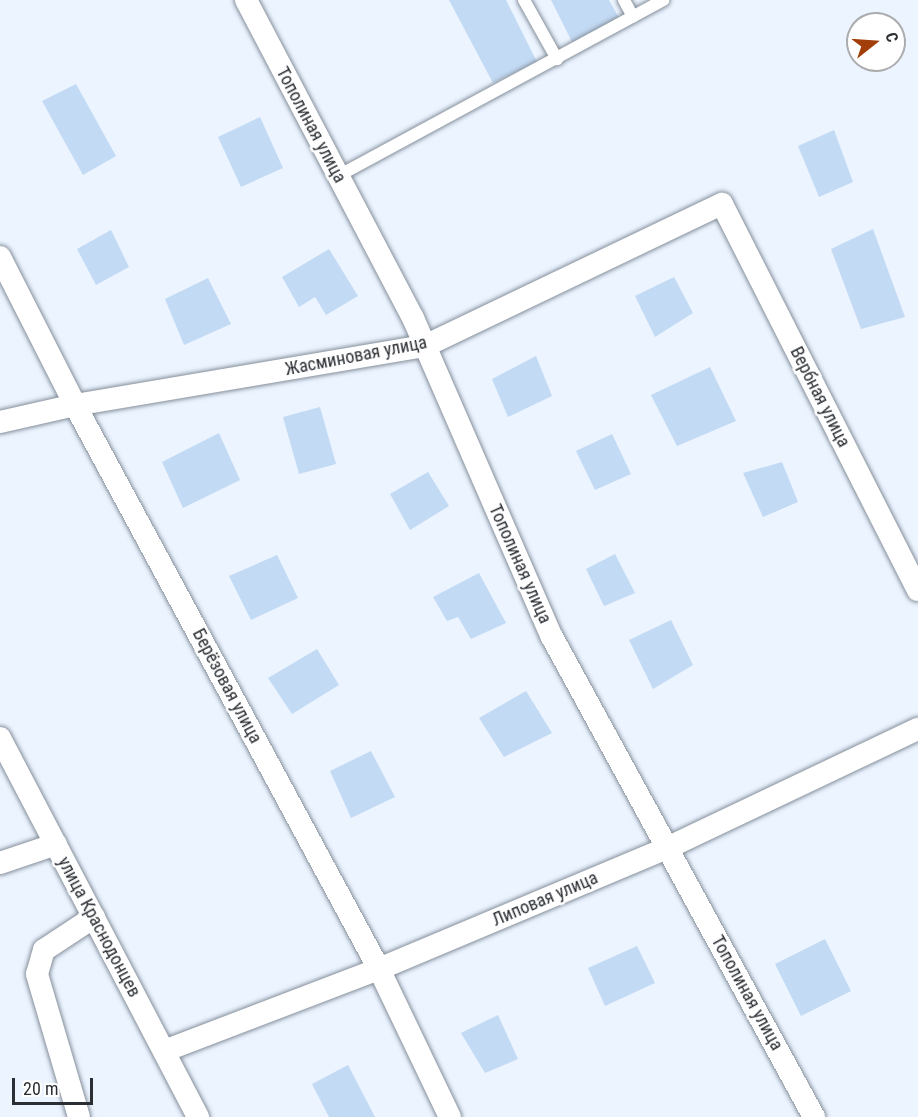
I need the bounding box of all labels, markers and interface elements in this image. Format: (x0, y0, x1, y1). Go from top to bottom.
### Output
north arrow (846, 12, 906, 72)
text: С (881, 30, 902, 44)
street label: Тополиная улица (271, 63, 351, 187)
street label: Жасминовая улица (283, 332, 429, 380)
street label: Вербная улица (785, 343, 855, 451)
street label: Тополиная улица (484, 501, 556, 627)
street label: Берёзовая улица (188, 625, 266, 747)
street label: улица Краснодонцев (53, 853, 145, 1001)
street label: Липовая улица (489, 867, 601, 931)
street label: Тополиная улица (707, 932, 787, 1054)
scale bar (15, 1066, 96, 1104)
text: 20 m (23, 1078, 58, 1099)

